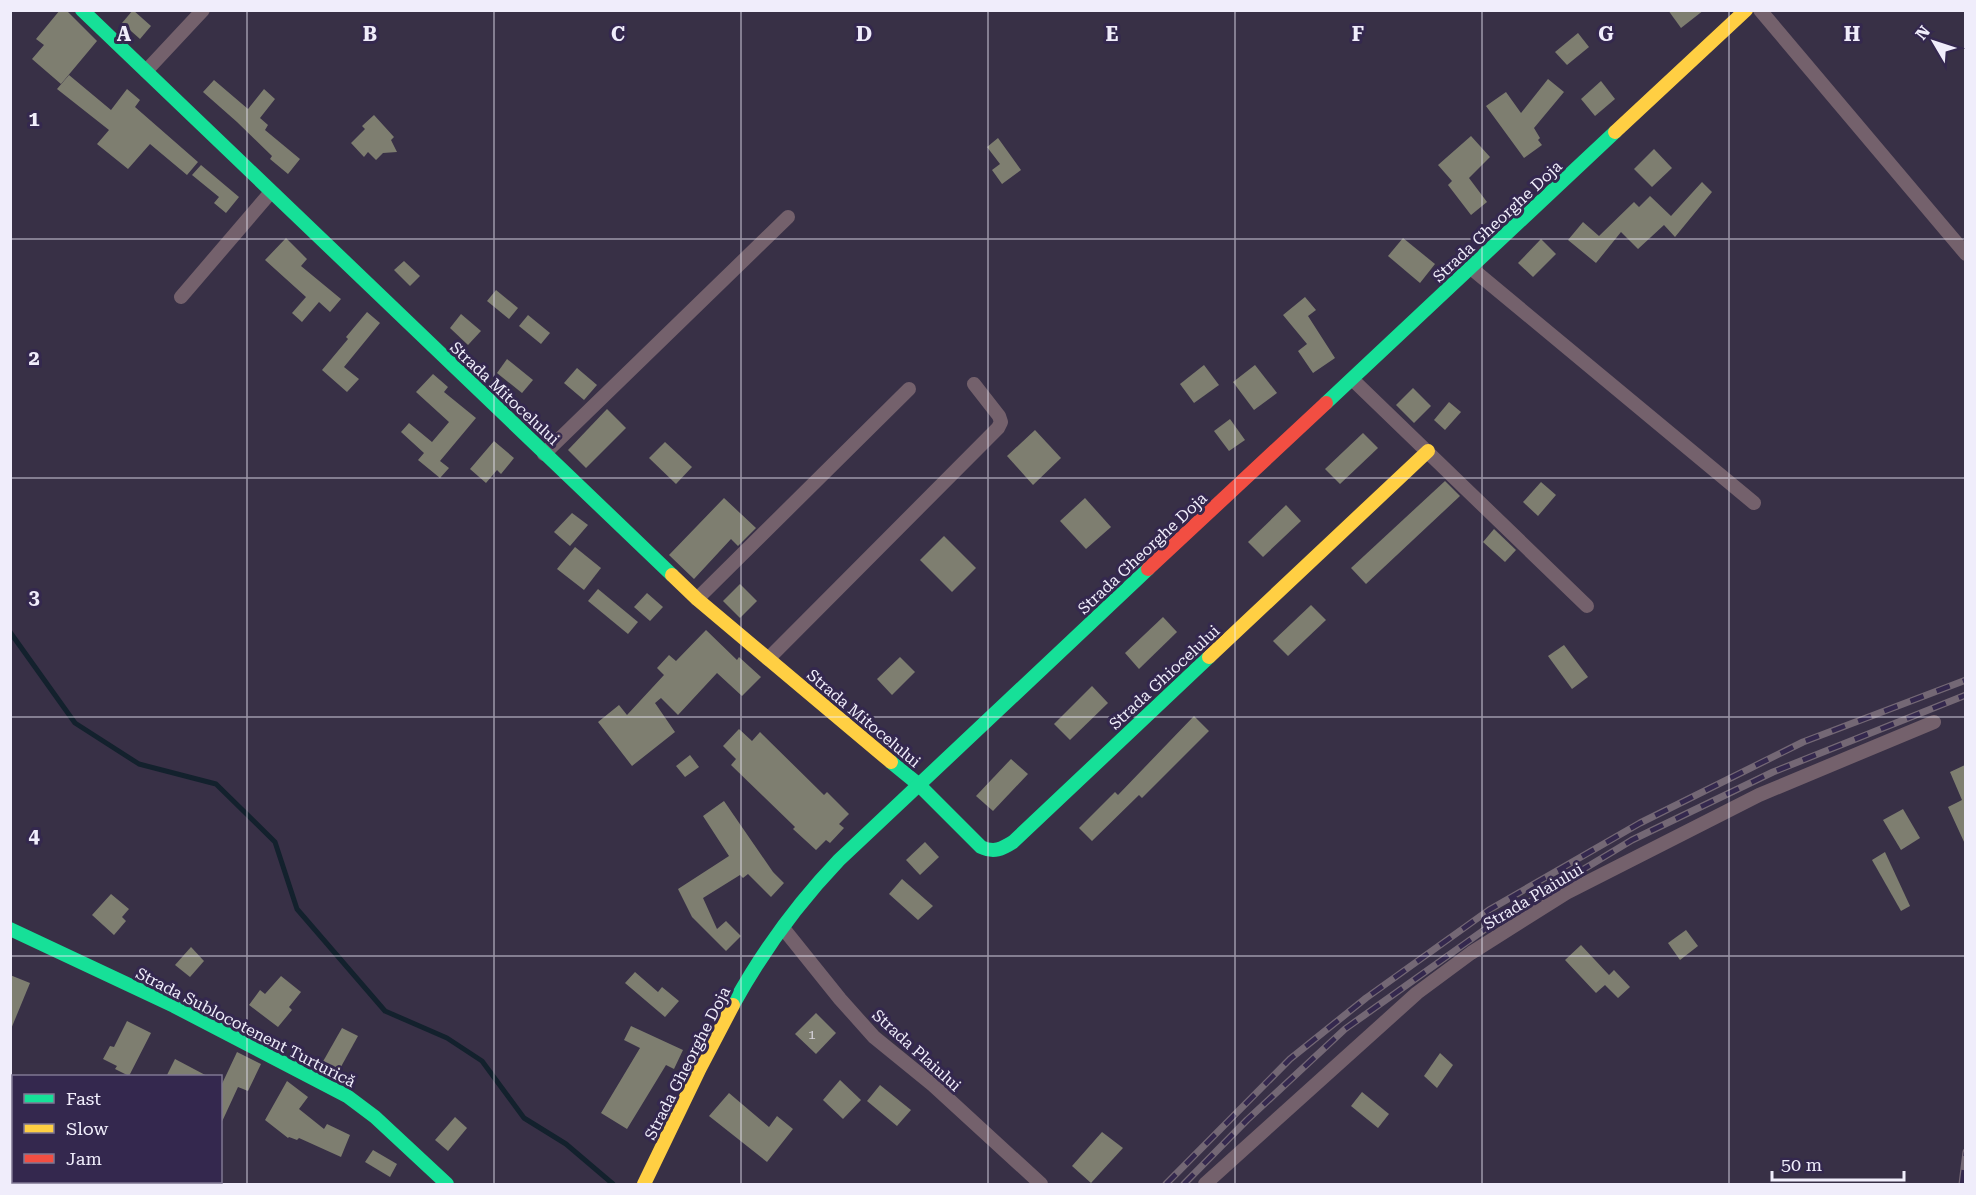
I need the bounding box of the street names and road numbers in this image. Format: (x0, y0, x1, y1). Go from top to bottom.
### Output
street label: Strada Gheorghe Doja (1429, 156, 1566, 286)
street label: Strada Mitocelului (446, 338, 563, 449)
street label: Strada Gheorghe Doja (1074, 488, 1211, 618)
street label: Strada Ghiocelului (1105, 621, 1223, 733)
street label: Strada Mitocelului (803, 665, 924, 771)
street label: Strada Plaiului (1480, 859, 1586, 934)
street label: Strada Sublocotenent Turturică (133, 964, 359, 1091)
street label: Strada Gheorghe Doja (641, 983, 735, 1143)
street label: Strada Plaiului (868, 1006, 965, 1095)

